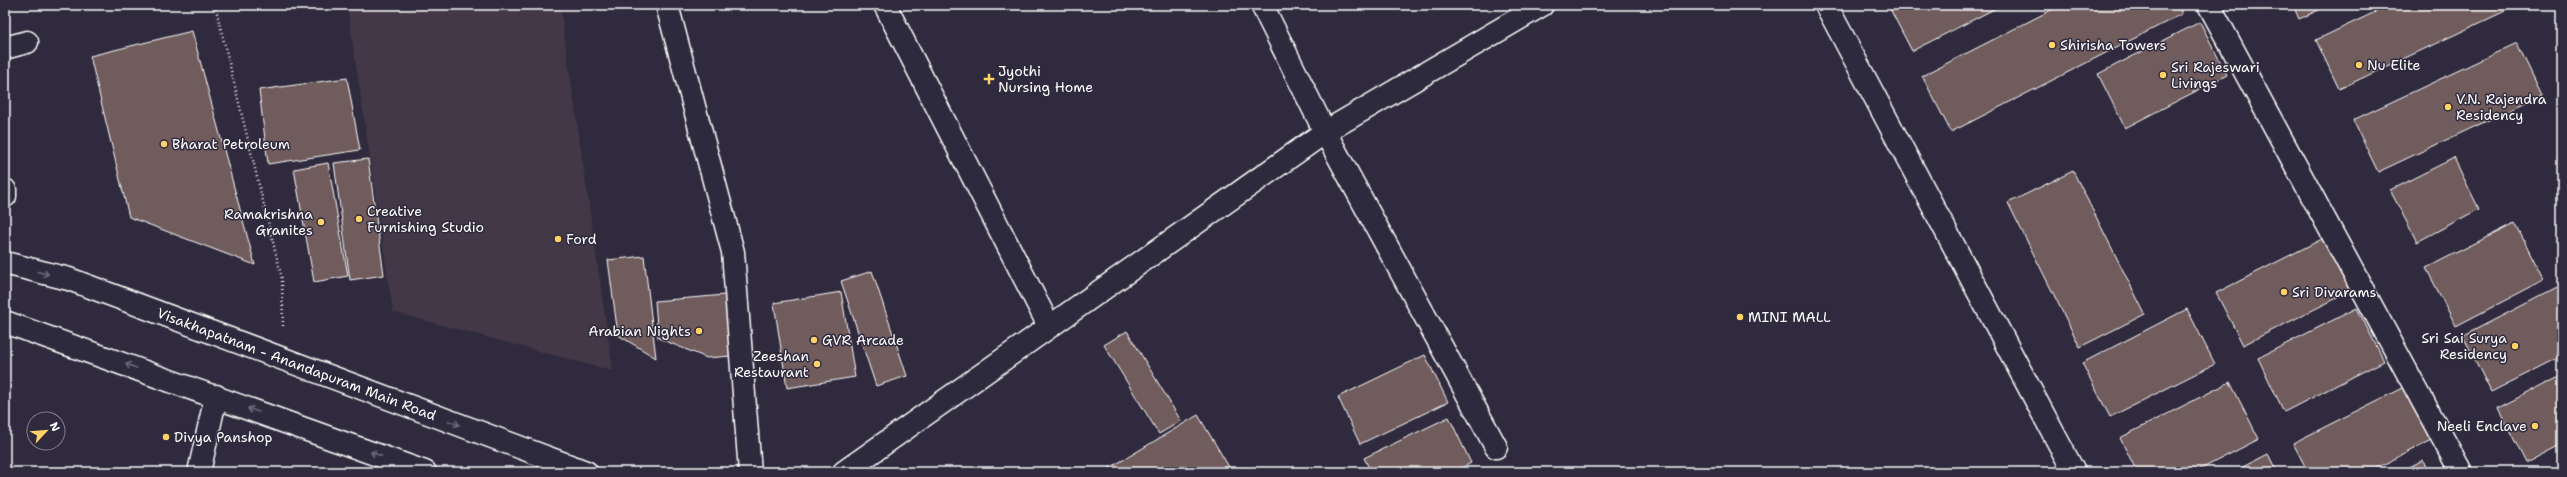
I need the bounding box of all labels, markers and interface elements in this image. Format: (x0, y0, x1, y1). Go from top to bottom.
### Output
place label: Shirisha Towers (2060, 36, 2167, 54)
marker: Shirisha Towers (2047, 40, 2057, 50)
place label: Nu Elite (2367, 56, 2421, 74)
place label: Sri Rajeswari Livings (2171, 58, 2260, 92)
marker: Nu Elite (2354, 60, 2364, 70)
place label: Jyothi Nursing Home (998, 62, 1093, 96)
marker: Sri Rajeswari Livings (2158, 70, 2168, 80)
marker: Jyothi Nursing Home (983, 73, 995, 85)
place label: V.N. Rajendra Residency (2456, 90, 2547, 124)
marker: V.N. Rajendra Residency (2443, 102, 2453, 112)
place label: Bharat Petroleum (172, 135, 290, 153)
marker: Bharat Petroleum (159, 139, 169, 149)
place label: Creative Furnishing Studio (367, 202, 484, 236)
place label: Ramakrishna Granites (224, 205, 313, 239)
marker: Creative Furnishing Studio (354, 214, 364, 224)
marker: Ramakrishna Granites (316, 217, 326, 227)
place label: Ford (566, 230, 597, 248)
marker: Ford (553, 234, 563, 244)
one-way arrow (36, 270, 49, 277)
place label: Sri Divarams (2292, 283, 2376, 301)
marker: Sri Divarams (2279, 287, 2289, 297)
street label: Visakhapatnam - Anandapuram Main Road (155, 304, 439, 424)
place label: MINI MALL (1748, 308, 1831, 326)
marker: MINI MALL (1735, 312, 1745, 322)
place label: Arabian Nights (588, 322, 691, 340)
marker: Arabian Nights (694, 326, 704, 336)
place label: Sri Sai Surya Residency (2421, 329, 2507, 363)
place label: GVR Arcade (822, 331, 904, 349)
marker: GVR Arcade (809, 335, 819, 345)
marker: Sri Sai Surya Residency (2510, 341, 2520, 351)
place label: Zeeshan Restaurant (734, 347, 809, 381)
marker: Zeeshan Restaurant (812, 359, 822, 369)
one-way arrow (125, 361, 137, 369)
one-way arrow (248, 405, 260, 413)
north arrow (26, 411, 66, 451)
place label: Neeli Enclave (2437, 417, 2527, 435)
text: N (46, 420, 63, 434)
one-way arrow (448, 420, 460, 428)
marker: Neeli Enclave (2530, 421, 2540, 431)
place label: Divya Panshop (174, 428, 272, 446)
marker: Divya Panshop (161, 432, 171, 442)
one-way arrow (369, 450, 382, 457)

